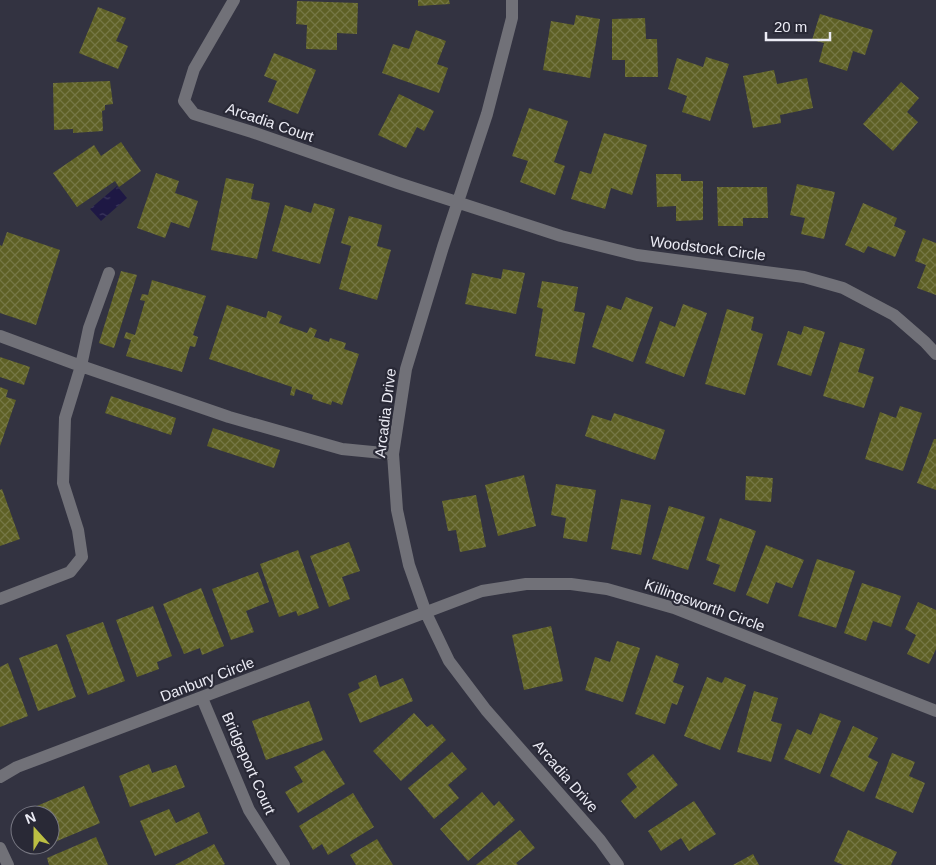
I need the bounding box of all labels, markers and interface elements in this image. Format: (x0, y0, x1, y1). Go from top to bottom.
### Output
scale bar (766, 10, 830, 42)
text: 20 m (774, 18, 807, 35)
street label: Arcadia Court (224, 99, 317, 145)
street label: Woodstock Circle (649, 232, 767, 264)
street label: Arcadia Drive (371, 367, 399, 459)
street label: Killingsworth Circle (643, 575, 767, 635)
street label: Danbury Circle (158, 653, 256, 705)
street label: Bridgeport Court (219, 709, 279, 817)
street label: Arcadia Drive (530, 736, 602, 816)
north arrow (10, 805, 60, 855)
text: N (23, 809, 38, 827)

